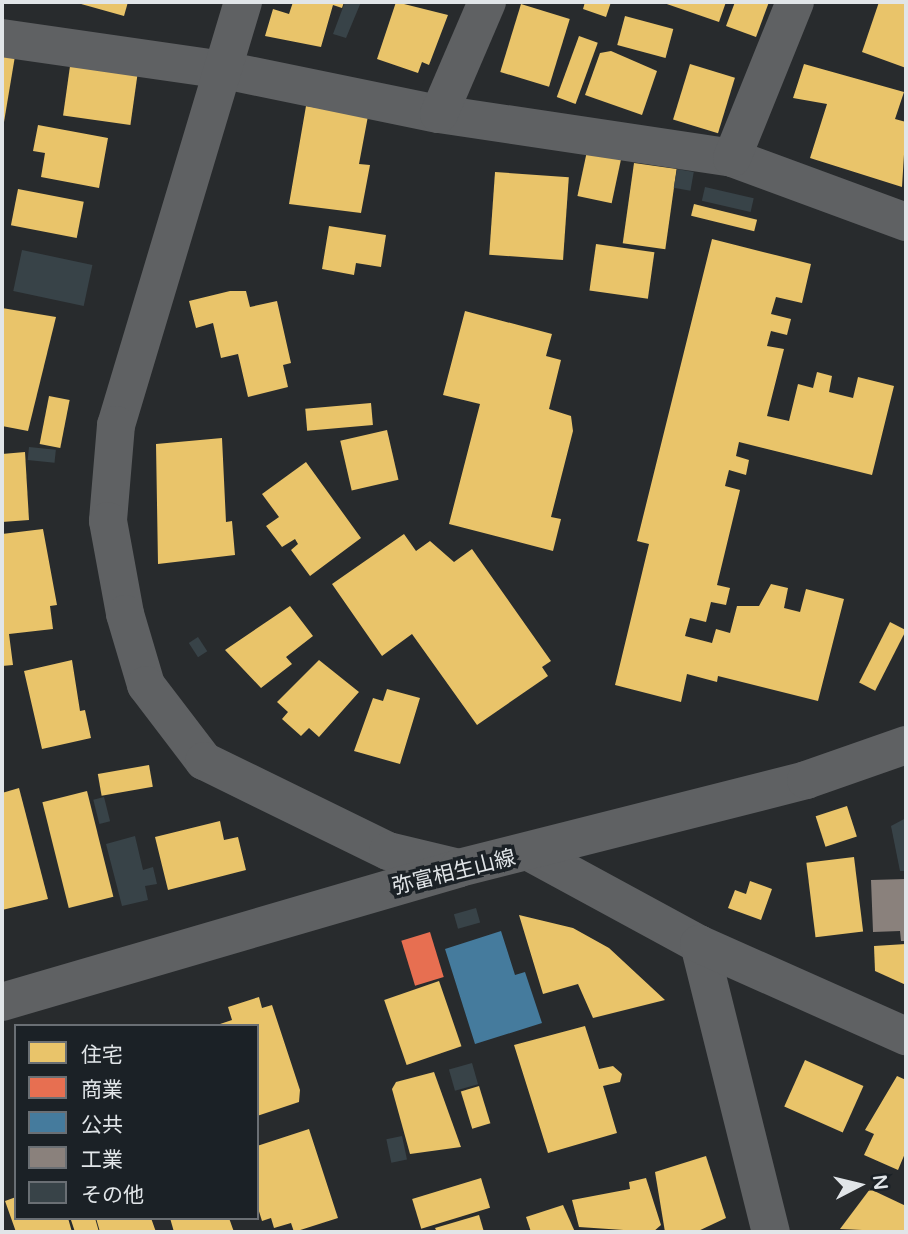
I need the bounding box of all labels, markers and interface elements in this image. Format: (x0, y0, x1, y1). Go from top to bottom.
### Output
street label: 弥富相生山線 (390, 846, 518, 900)
legend (14, 1024, 259, 1220)
text: 住宅 (81, 1043, 123, 1068)
text: 商業 (81, 1078, 123, 1103)
text: 公共 (81, 1113, 123, 1138)
text: 工業 (81, 1148, 123, 1173)
north arrow (824, 1150, 894, 1220)
text: N (868, 1174, 892, 1191)
text: その他 (81, 1183, 144, 1208)

